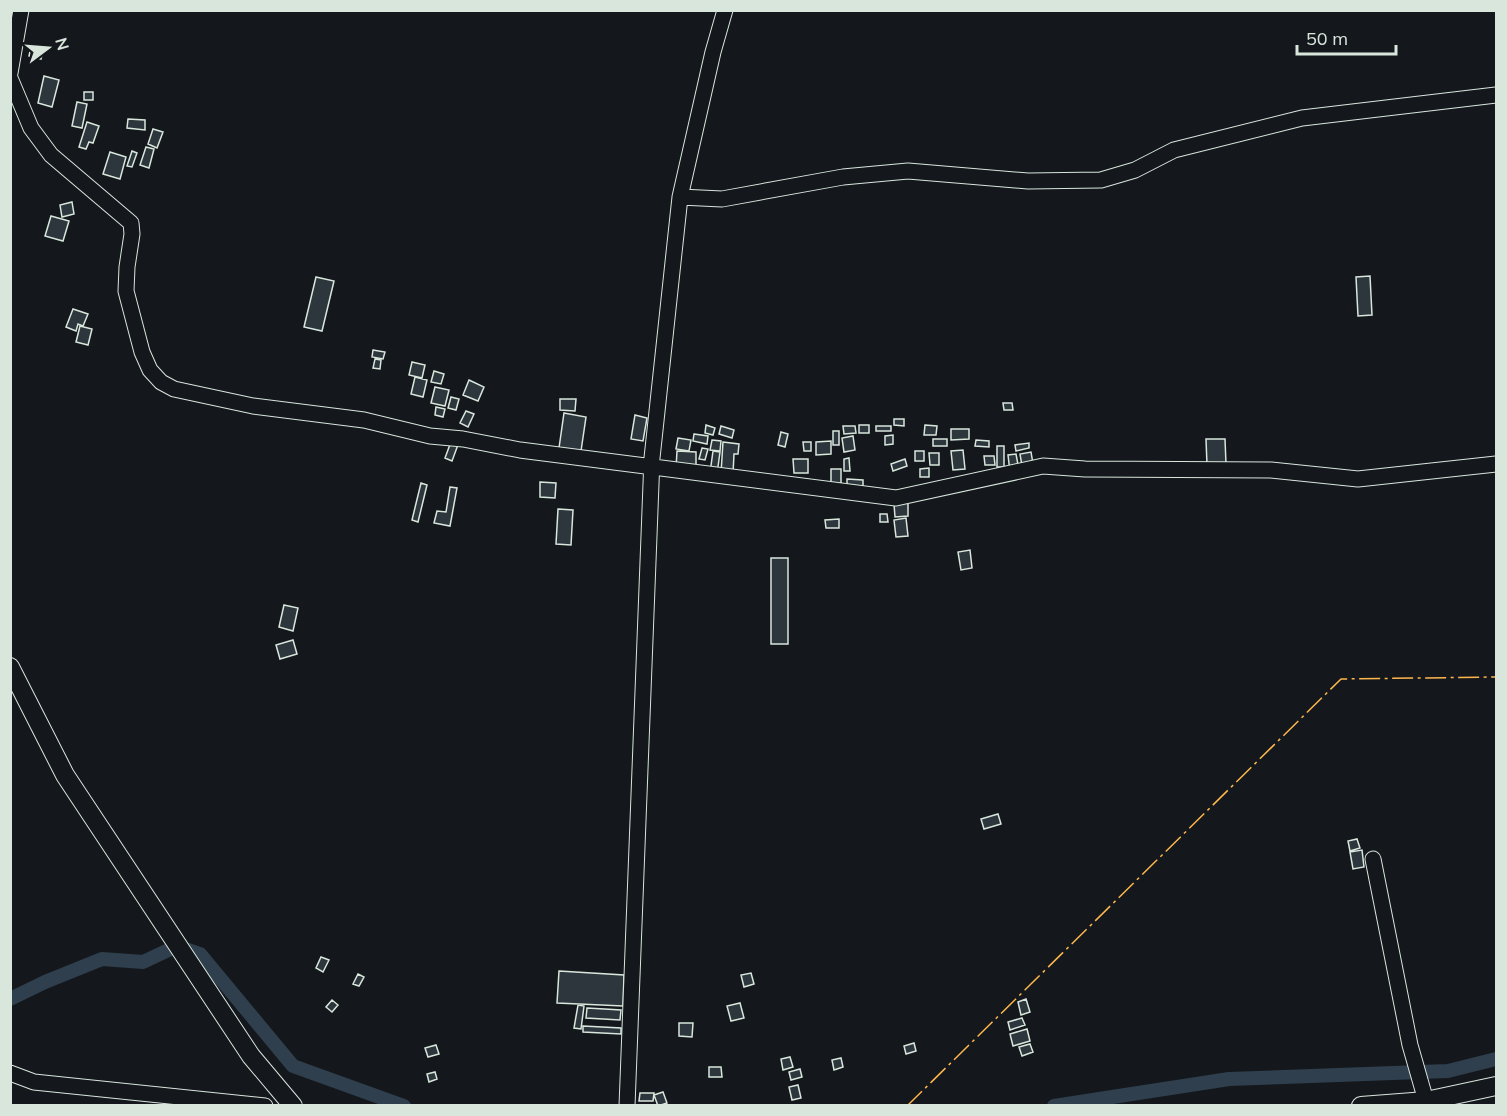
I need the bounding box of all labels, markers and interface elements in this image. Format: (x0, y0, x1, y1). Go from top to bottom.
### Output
north arrow (18, 18, 78, 78)
scale bar (1297, 18, 1396, 56)
text: 50 m (1306, 27, 1348, 50)
text: N (51, 35, 74, 52)

